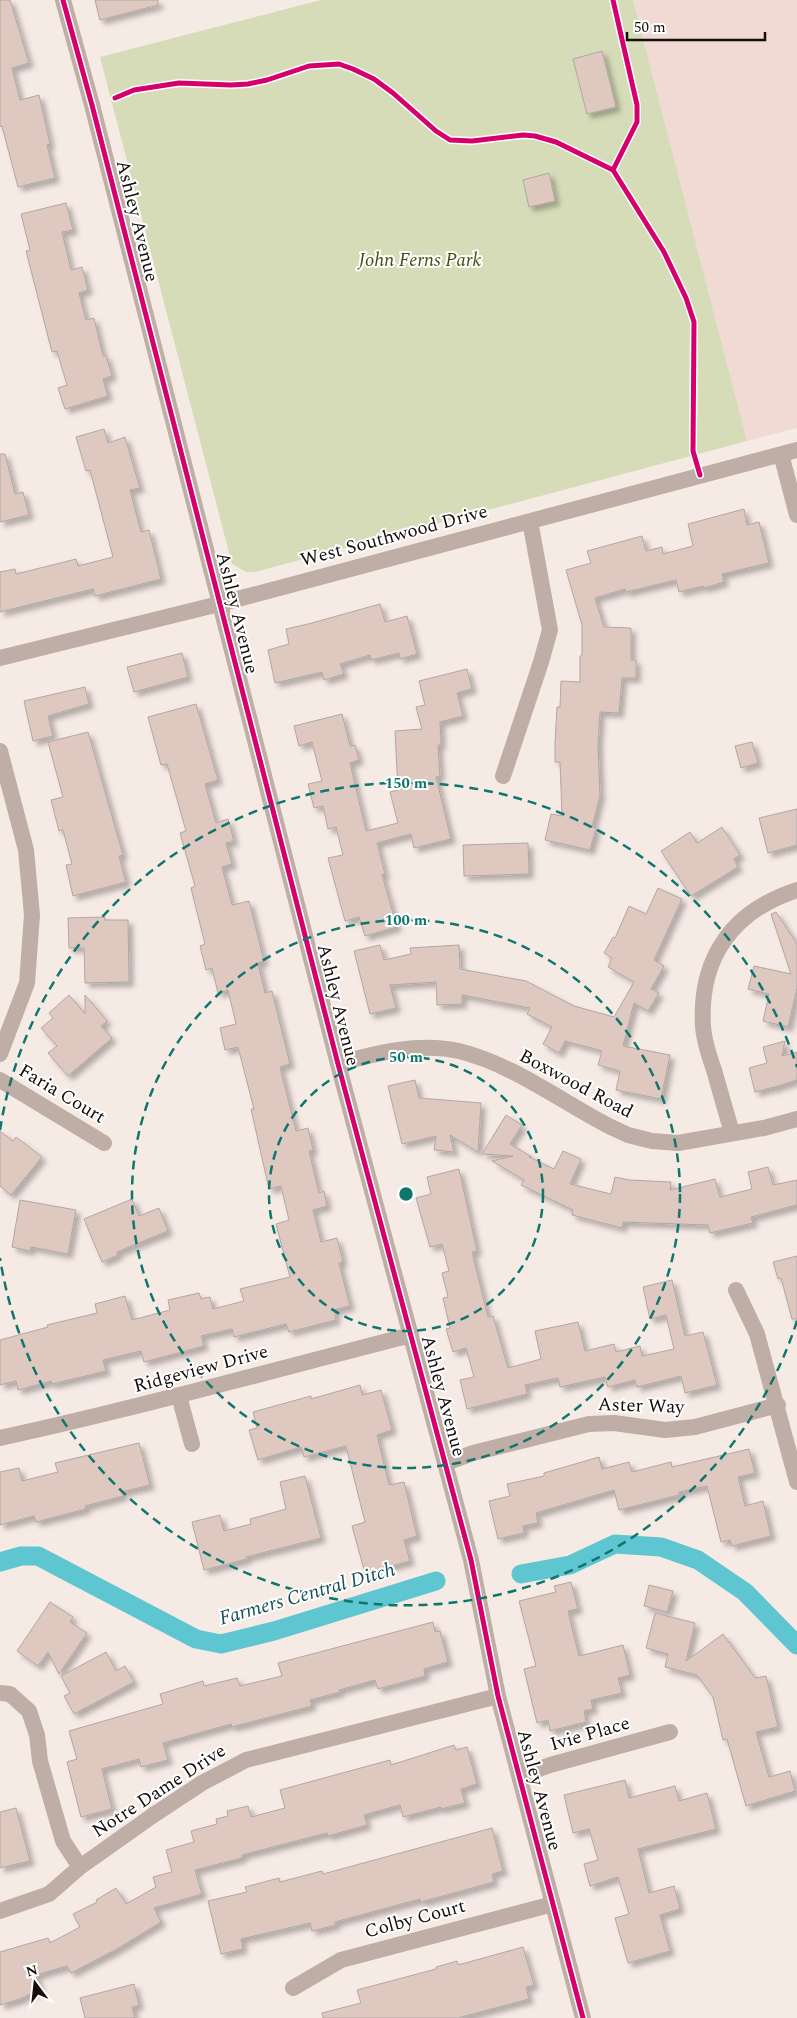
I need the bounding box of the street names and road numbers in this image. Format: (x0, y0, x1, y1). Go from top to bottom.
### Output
street label: Ashley Avenue (108, 157, 166, 285)
street label: West Southwood Drive (297, 497, 491, 575)
street label: Ashley Avenue (208, 549, 266, 677)
street label: Ashley Avenue (309, 941, 367, 1069)
street label: Boxwood Road (514, 1042, 638, 1126)
street label: Faria Court (13, 1057, 111, 1132)
street label: Ashley Avenue (413, 1332, 473, 1460)
street label: Ridgeview Drive (130, 1337, 272, 1401)
street label: Aster Way (597, 1390, 686, 1422)
street label: Ivie Place (547, 1709, 633, 1759)
street label: Ashley Avenue (509, 1726, 569, 1854)
street label: Notre Dame Drive (86, 1737, 232, 1845)
street label: Colby Court (361, 1892, 469, 1946)

